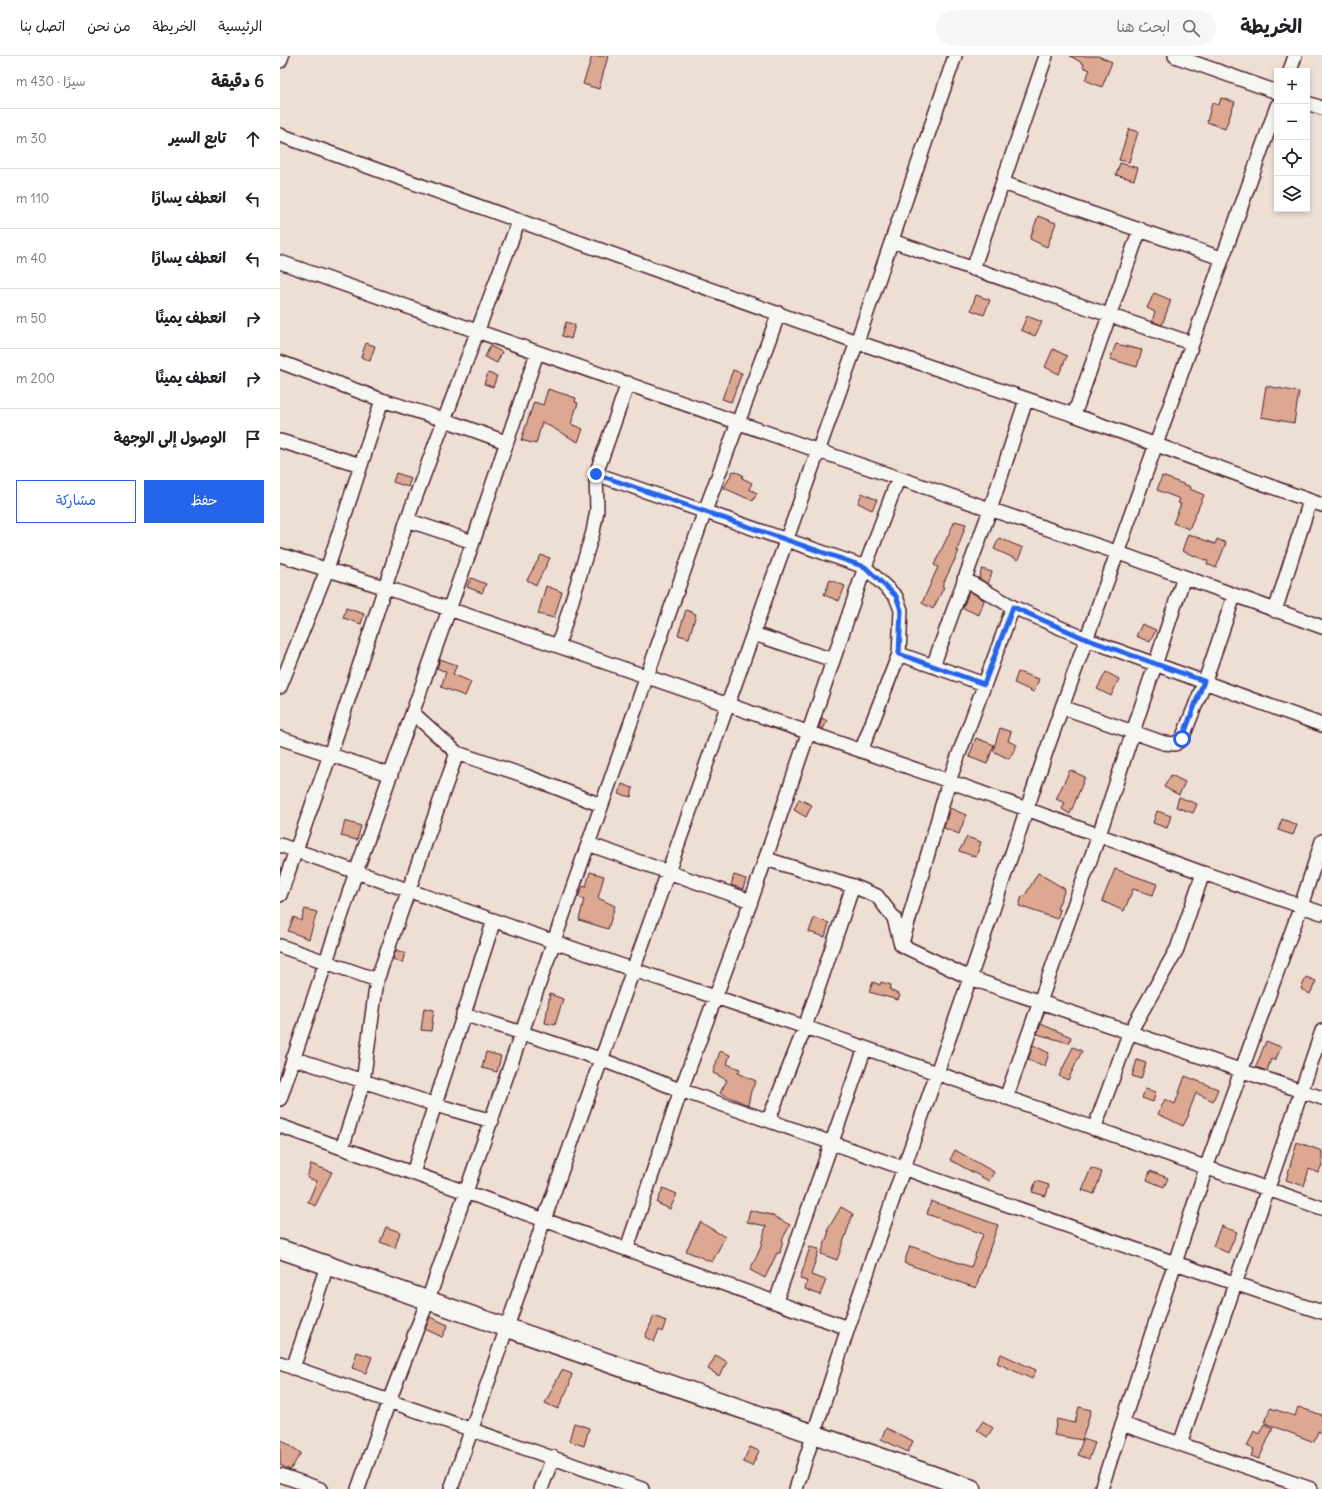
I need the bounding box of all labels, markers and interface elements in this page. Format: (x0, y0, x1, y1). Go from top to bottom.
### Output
search box (936, 10, 1216, 46)
text: الخريطة (1240, 14, 1302, 38)
text: اتصل بنا (20, 17, 65, 35)
text: من نحن (87, 17, 131, 35)
text: الخريطة (153, 17, 196, 35)
text: الرئيسية (218, 17, 262, 35)
text: ابحث هنا (1116, 17, 1170, 36)
icon: search (1180, 17, 1202, 39)
map controls (1274, 68, 1310, 212)
button: + (1274, 68, 1310, 104)
text: 6 دقيقة (211, 70, 264, 92)
text: سيرًا · 430 m (16, 73, 86, 90)
button: − (1274, 104, 1310, 140)
text: تابع السير (169, 128, 226, 147)
icon: ahead (242, 128, 264, 150)
text: 30 m (16, 130, 46, 147)
button: locate (1274, 140, 1310, 176)
button: layers (1274, 176, 1310, 212)
text: انعطف يسارًا (152, 188, 226, 207)
icon: left (242, 188, 264, 210)
text: 110 m (16, 190, 49, 207)
text: انعطف يسارًا (152, 248, 226, 267)
icon: left (242, 248, 264, 270)
text: 40 m (16, 250, 47, 267)
text: انعطف يمينًا (155, 308, 226, 327)
icon: right (242, 308, 264, 330)
text: 50 m (16, 310, 47, 327)
text: انعطف يمينًا (155, 368, 226, 387)
icon: right (242, 368, 264, 390)
text: 200 m (16, 370, 55, 387)
text: الوصول إلى الوجهة (113, 428, 226, 447)
icon: arrive (242, 428, 264, 450)
route end (587, 465, 605, 483)
button: مشاركة (16, 480, 136, 523)
button: حفظ (144, 480, 264, 523)
route start (1173, 730, 1191, 748)

